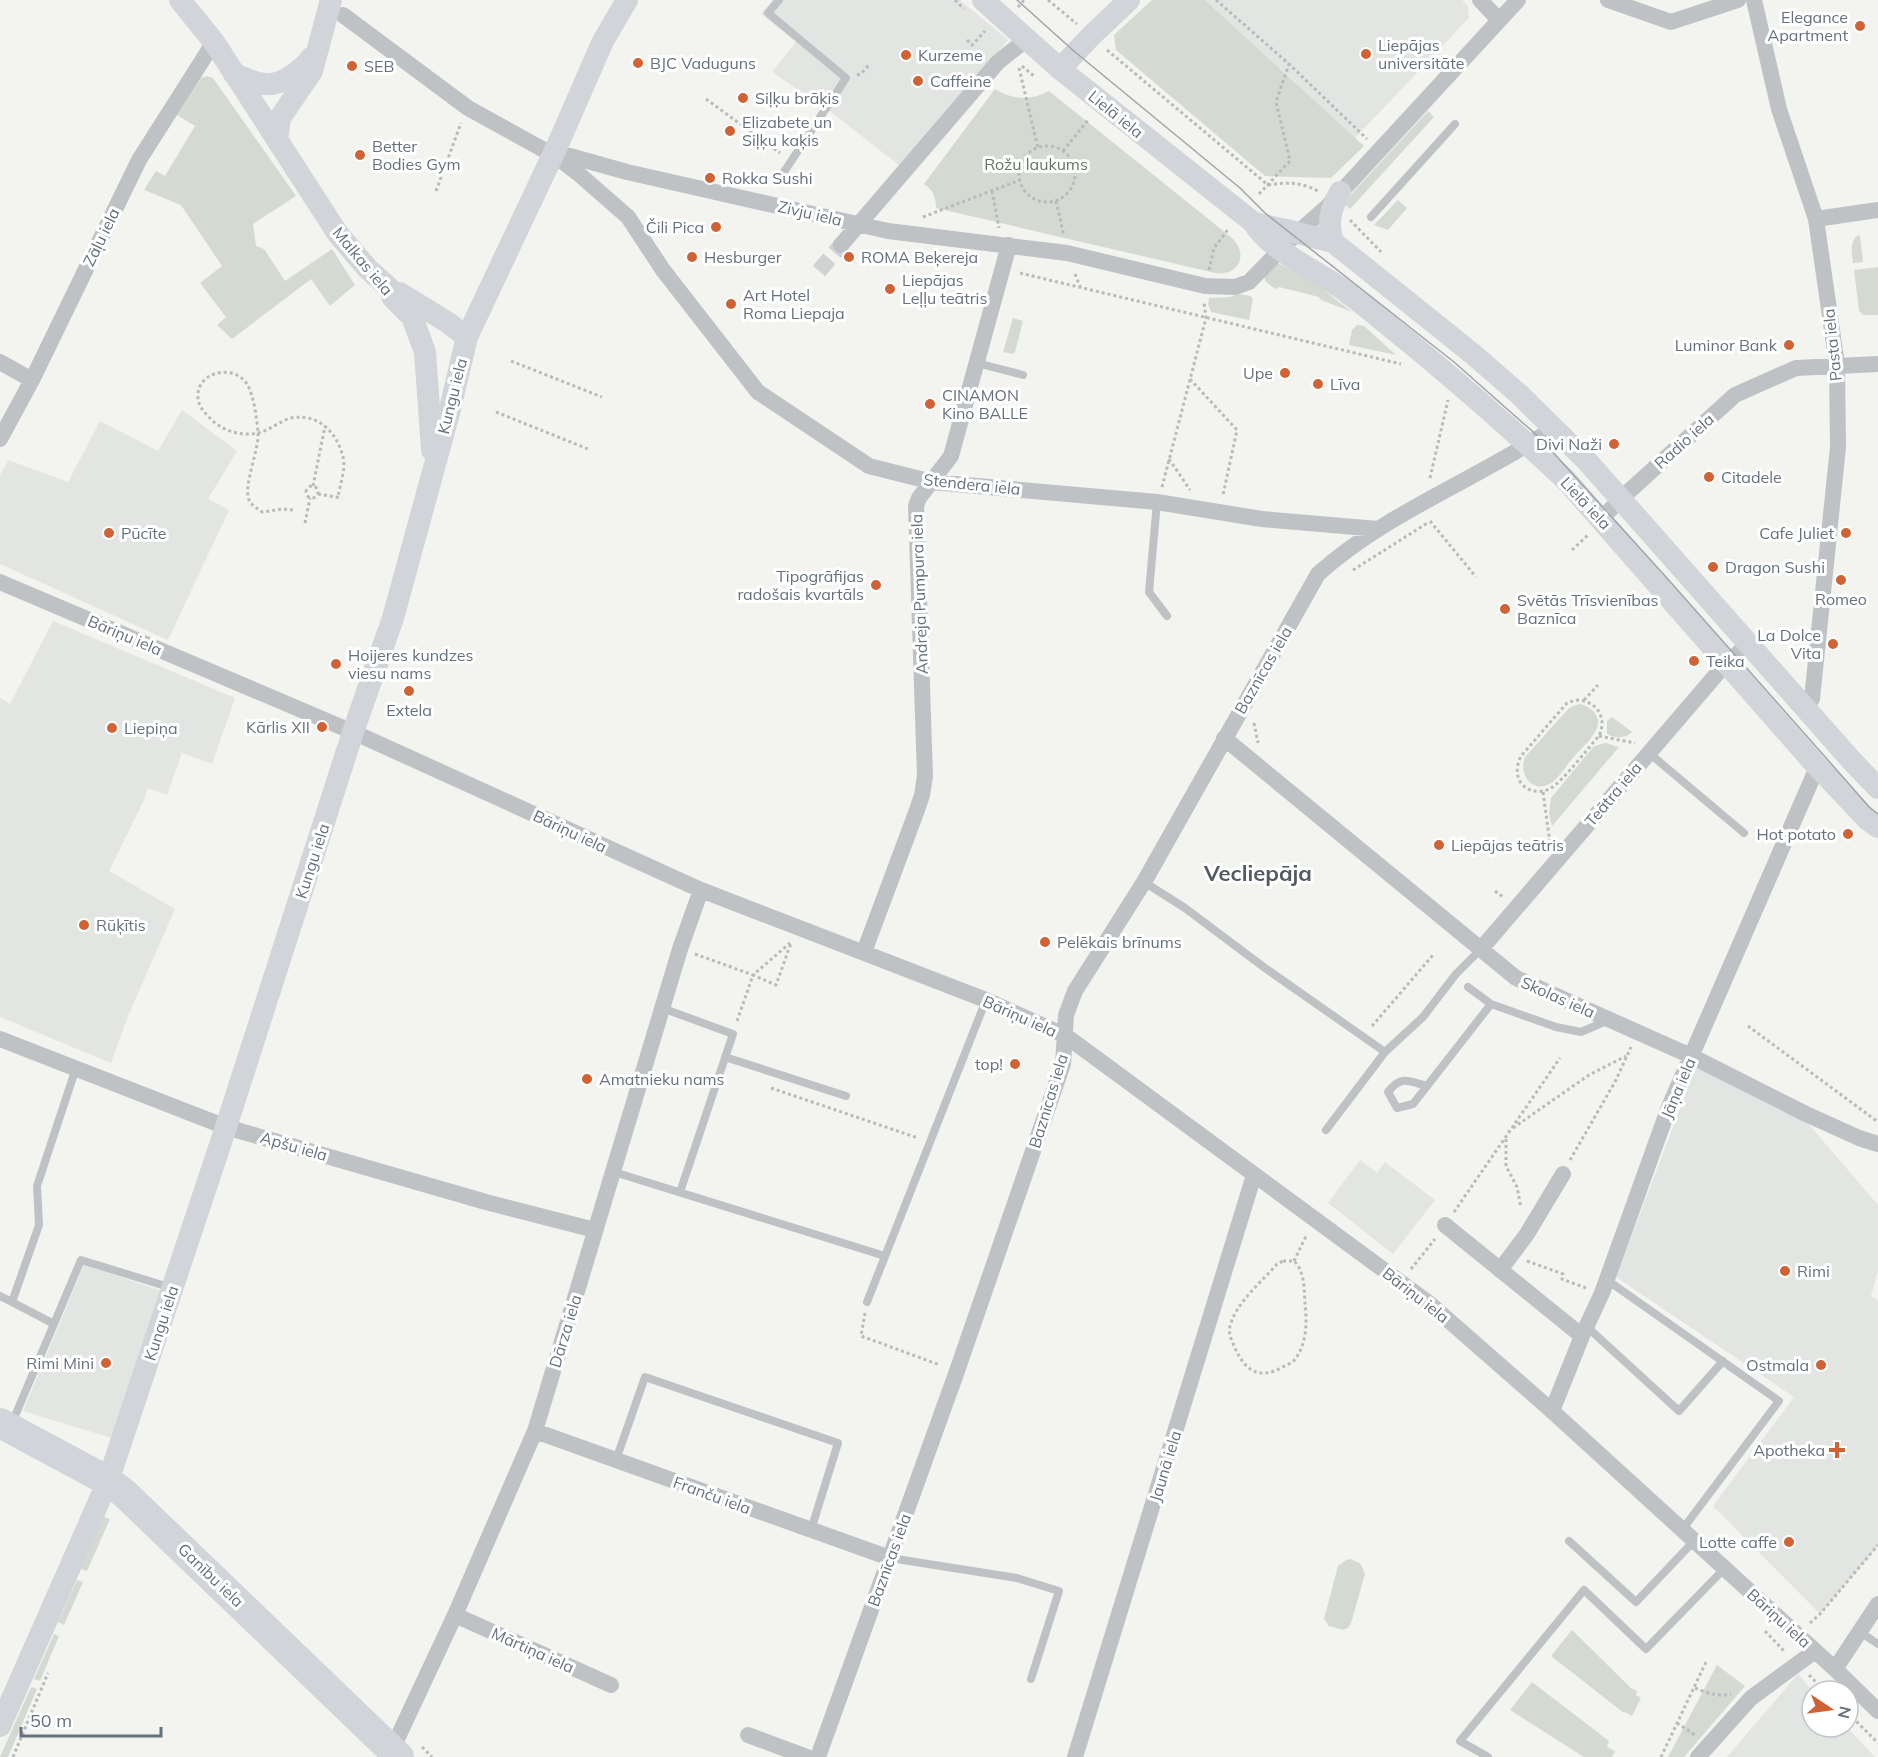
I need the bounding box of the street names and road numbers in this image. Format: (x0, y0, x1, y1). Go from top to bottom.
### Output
street label: Lielā iela (1085, 86, 1147, 142)
street label: Zivju iela (776, 196, 844, 230)
street label: Zāļu iela (78, 205, 124, 269)
street label: Malkas iela (329, 223, 397, 299)
street label: Pasta iela (1818, 308, 1846, 382)
street label: Kungu iela (433, 356, 471, 436)
street label: Radio iela (1650, 409, 1718, 473)
street label: Stendera iela (923, 469, 1021, 499)
street label: Lielā iela (1557, 473, 1615, 533)
street label: Andreja Pumpura iela (906, 513, 932, 675)
street label: Bāriņu iela (85, 610, 165, 660)
street label: Baznīcas iela (1230, 623, 1296, 717)
street label: Teātra iela (1580, 758, 1646, 830)
street label: Bāriņu iela (530, 805, 610, 857)
street label: Kungu iela (291, 821, 333, 901)
street label: Skolas iela (1518, 972, 1598, 1022)
street label: Bāriņu iela (980, 991, 1060, 1041)
street label: Baznīcas iela (1024, 1051, 1072, 1151)
street label: Jāņa iela (1656, 1055, 1700, 1121)
street label: Apšu iela (258, 1127, 330, 1165)
street label: Bāriņu iela (1379, 1263, 1453, 1327)
street label: Kungu iela (140, 1283, 182, 1363)
street label: Dārza iela (544, 1292, 586, 1370)
street label: Jaunā iela (1145, 1428, 1185, 1504)
street label: Franču iela (671, 1472, 753, 1518)
street label: Baznīcas iela (863, 1511, 915, 1609)
street label: Ganību iela (174, 1539, 248, 1611)
street label: Bāriņu iela (1743, 1584, 1815, 1652)
street label: Mārtiņa iela (489, 1623, 577, 1677)

